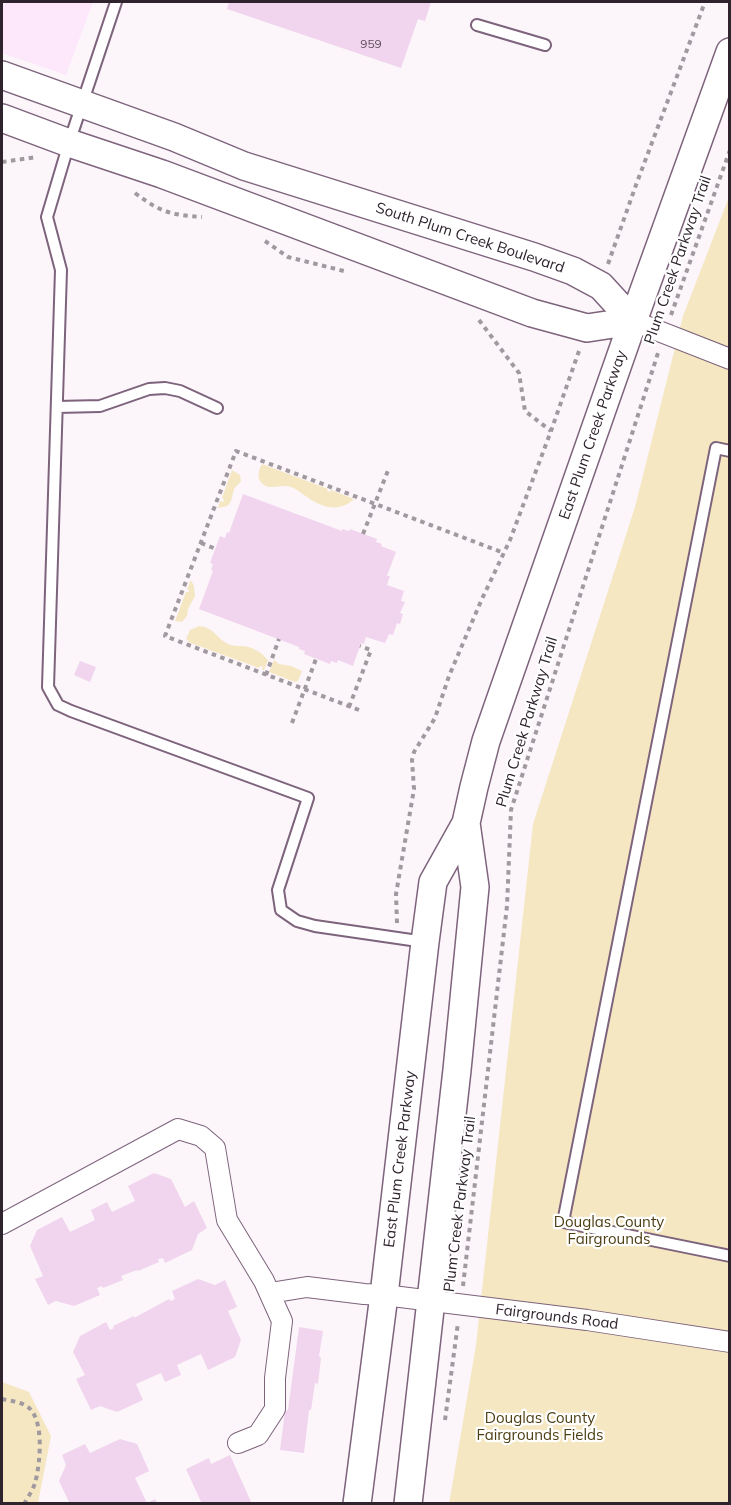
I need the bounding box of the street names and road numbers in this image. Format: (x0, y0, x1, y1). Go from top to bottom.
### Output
street label: Plum Creek Parkway Trail (641, 173, 715, 347)
street label: South Plum Creek Boulevard (373, 199, 567, 277)
street label: East Plum Creek Parkway (556, 348, 630, 522)
street label: Plum Creek Parkway Trail (493, 635, 561, 809)
street label: East Plum Creek Parkway (380, 1070, 420, 1248)
street label: Plum Creek Parkway Trail (440, 1115, 480, 1293)
street label: Fairgrounds Road (495, 1301, 619, 1333)

